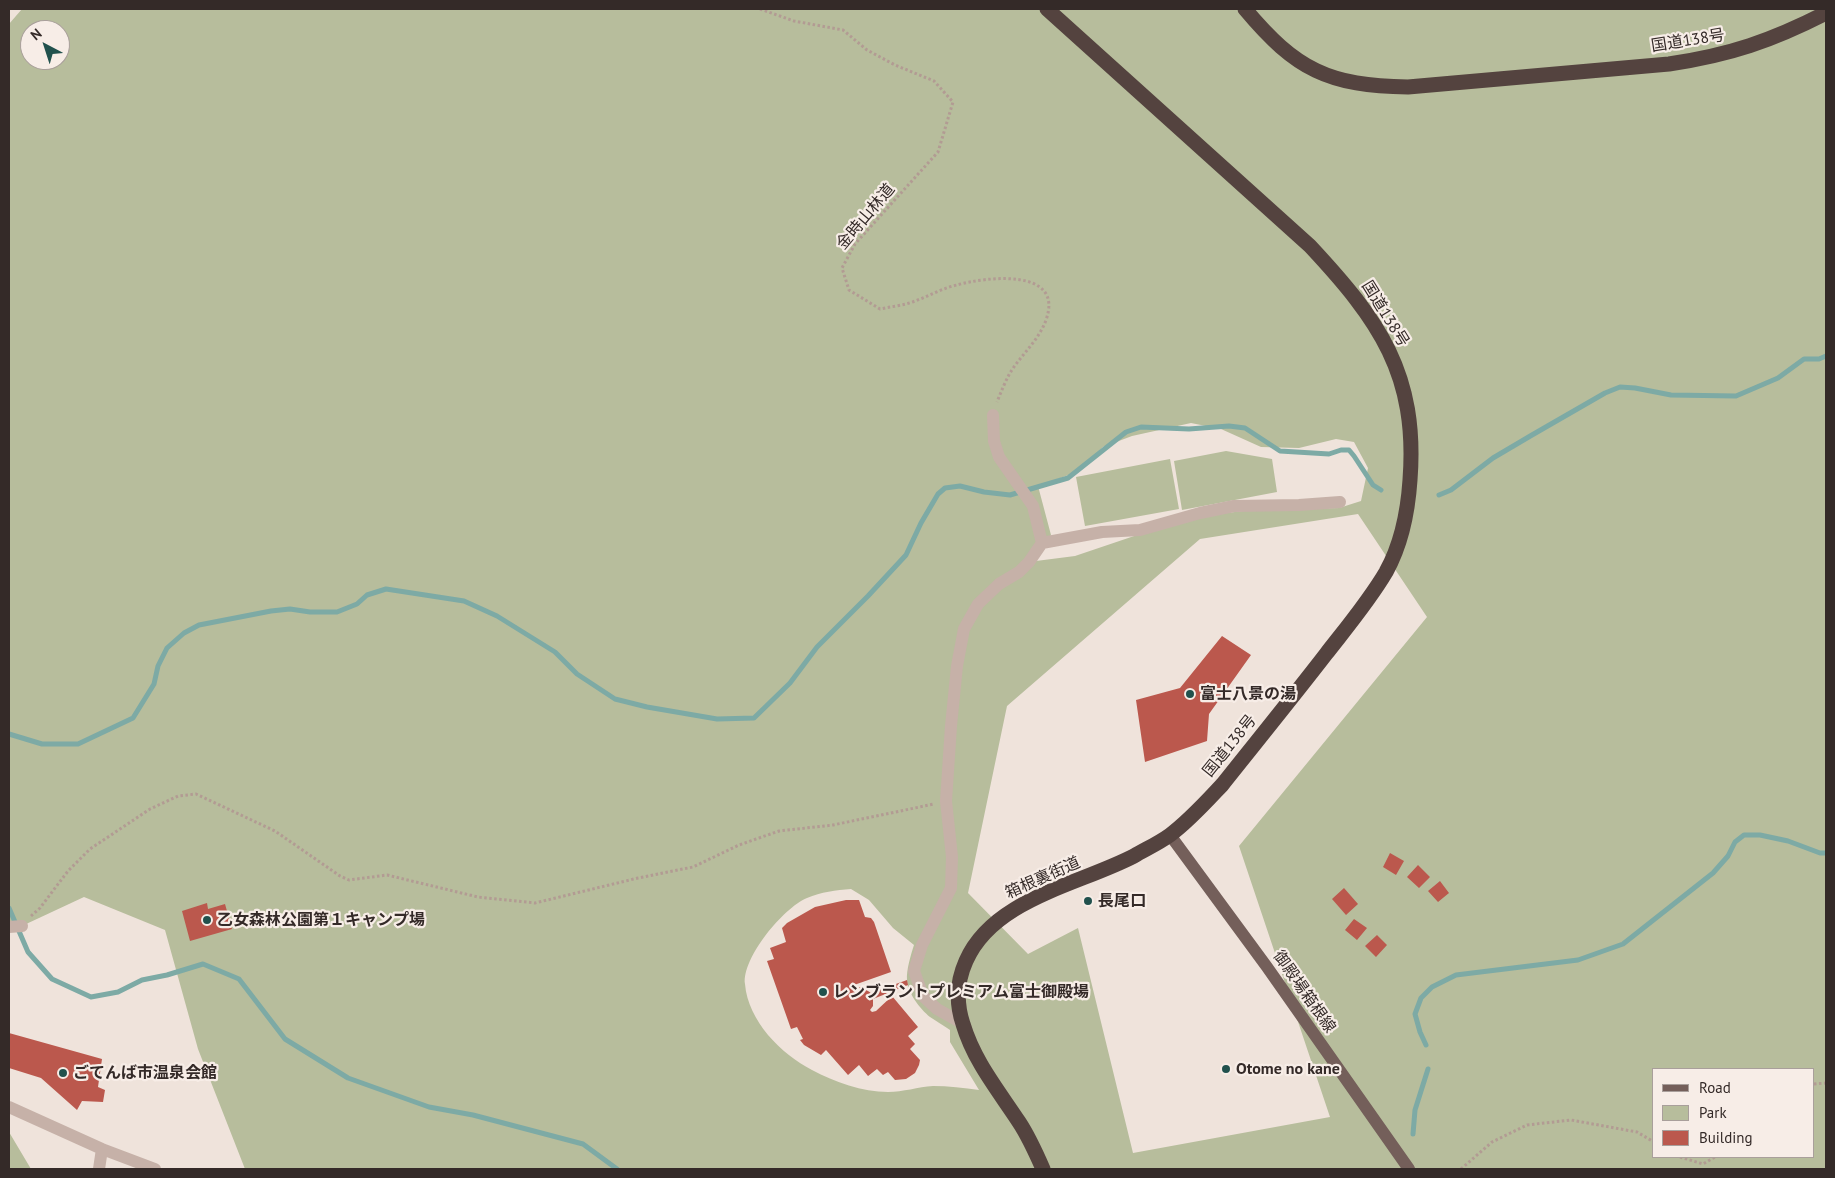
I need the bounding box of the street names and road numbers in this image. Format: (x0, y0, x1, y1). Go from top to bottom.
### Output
street label: 国道138号 (1650, 26, 1726, 56)
street label: 金時山林道 (833, 180, 899, 254)
street label: 国道138号 (1357, 277, 1413, 351)
street label: 国道138号 (1199, 711, 1261, 781)
street label: 箱根裏街道 (1003, 853, 1083, 903)
street label: 御殿場箱根線 (1269, 947, 1339, 1037)

